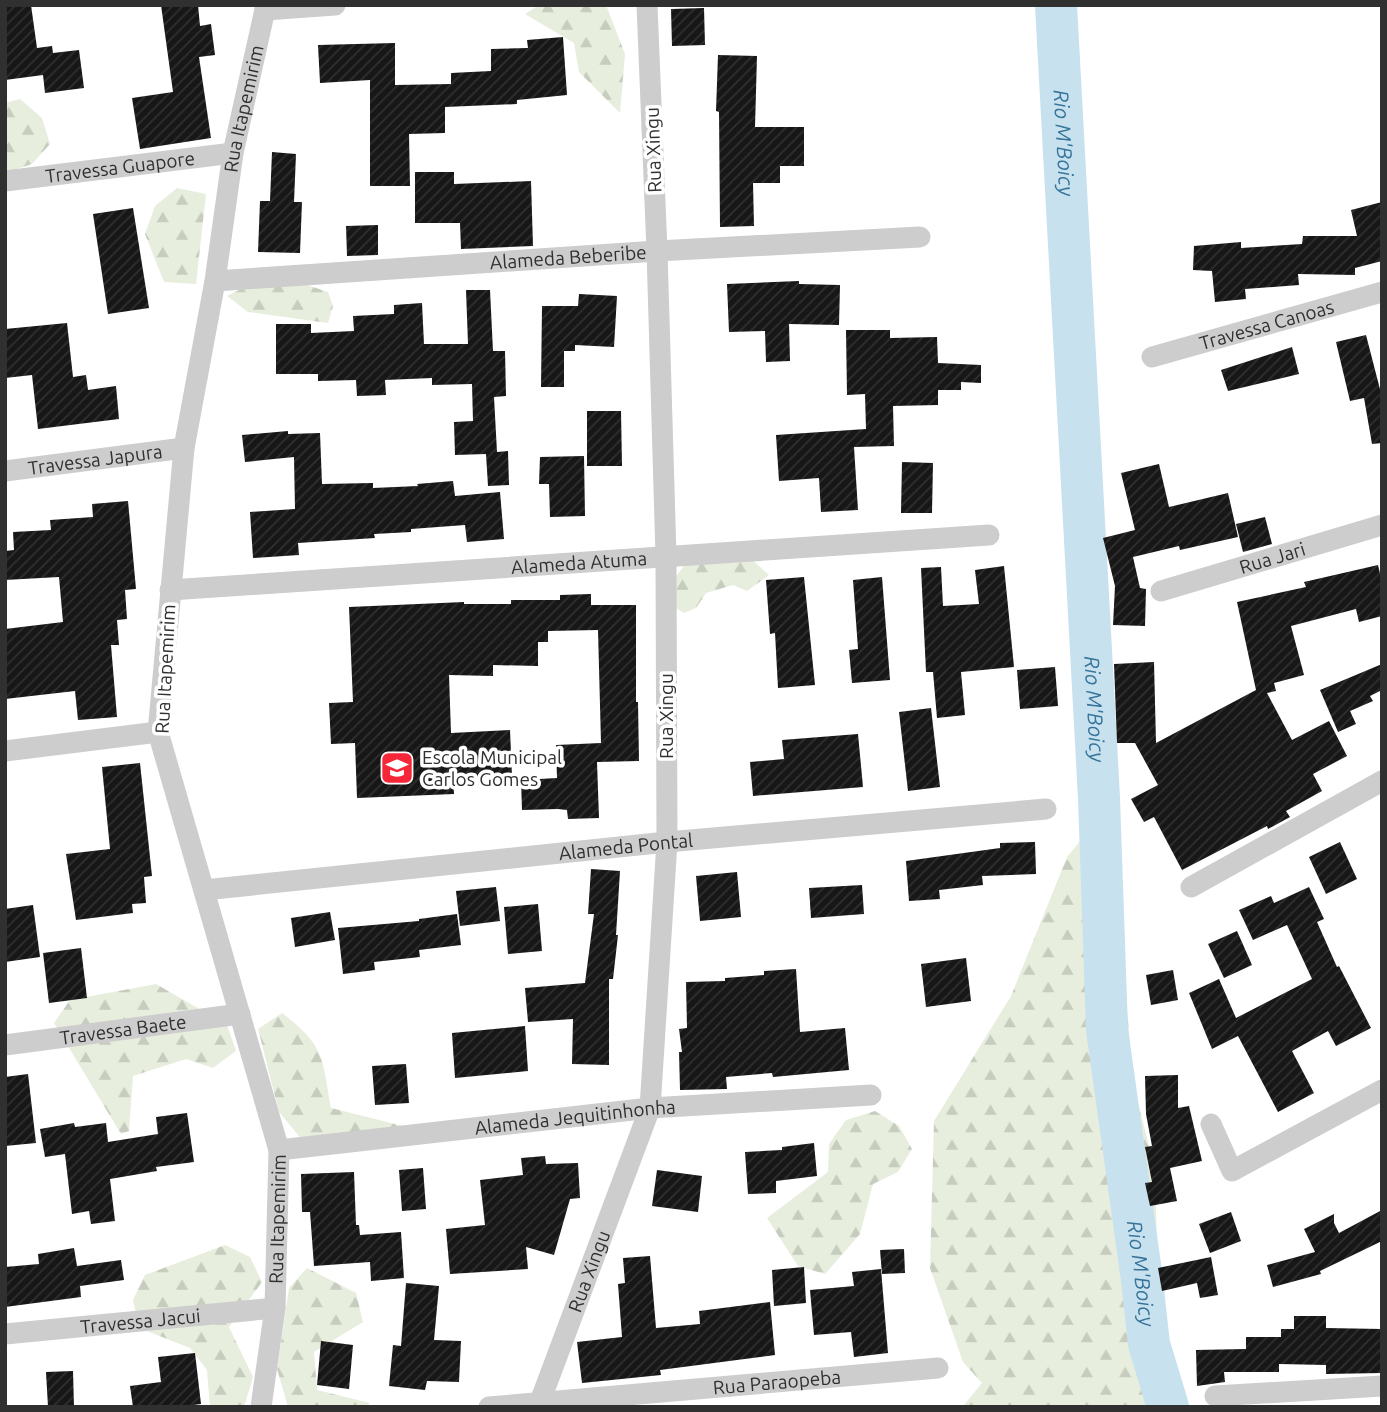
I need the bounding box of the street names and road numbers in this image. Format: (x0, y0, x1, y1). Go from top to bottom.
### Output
street label: Rua Itapemirim (219, 43, 268, 174)
street label: Rua Xingu (641, 107, 665, 193)
street label: Travessa Guapore (44, 147, 196, 187)
street label: Alameda Beberibe (489, 241, 647, 273)
street label: Travessa Canoas (1197, 295, 1336, 354)
street label: Travessa Japura (27, 440, 164, 479)
street label: Rua Jari (1237, 538, 1308, 578)
street label: Alameda Atuma (510, 547, 648, 578)
street label: Rua Itapemirim (151, 604, 179, 734)
street label: Rua Xingu (655, 673, 677, 759)
street label: Alameda Pontal (558, 829, 694, 864)
street label: Travessa Baete (58, 1010, 188, 1049)
street label: Alameda Jequitinhonha (473, 1096, 676, 1139)
street label: Rua Itapemirim (265, 1154, 290, 1284)
street label: Rua Xingu (564, 1227, 614, 1315)
street label: Travessa Jacui (79, 1304, 202, 1338)
street label: Rua Paraopeba (712, 1365, 842, 1399)

